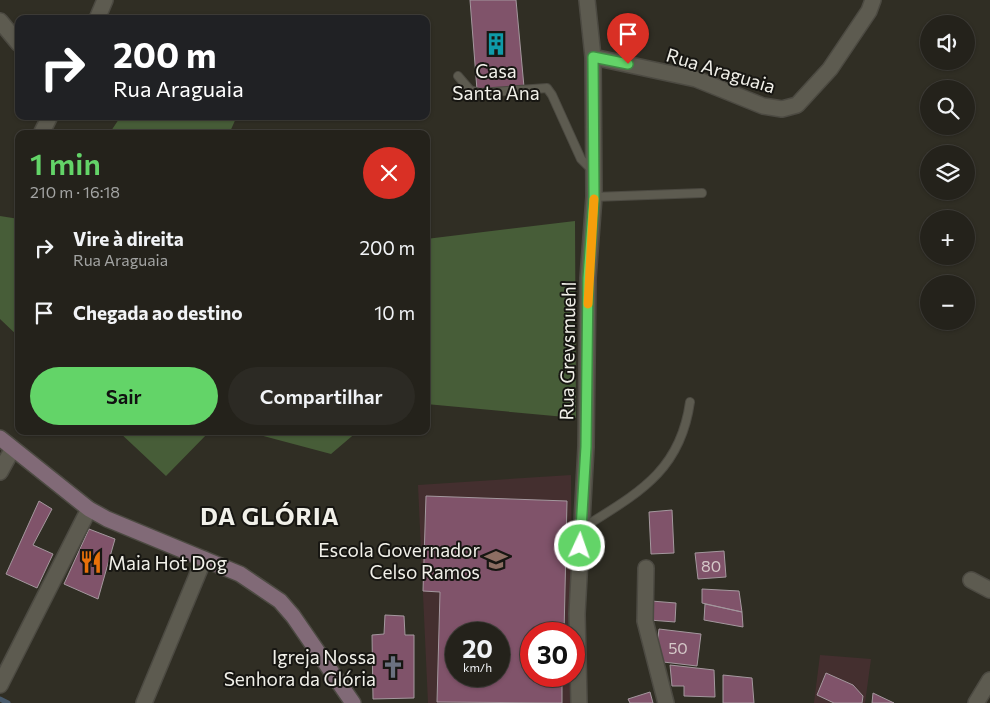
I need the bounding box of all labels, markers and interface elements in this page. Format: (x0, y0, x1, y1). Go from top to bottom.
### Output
pin (607, 13, 649, 64)
map controls (920, 15, 975, 330)
button: sound (920, 15, 975, 70)
icon: arrive (614, 20, 642, 48)
building icon: Casa Santa Ana (483, 31, 509, 57)
text: 200 m (113, 32, 216, 75)
icon: right (30, 35, 95, 100)
street label: Rua Araguaia (664, 42, 778, 98)
place label: Casa Santa Ana (452, 59, 540, 104)
text: Rua Araguaia (113, 75, 244, 102)
button: search (920, 80, 975, 135)
text: 1 min (30, 144, 101, 181)
button: layers (920, 145, 975, 200)
button: close (363, 147, 415, 199)
text: 210 m · 16:18 (30, 182, 120, 201)
button: + (920, 210, 975, 265)
text: Vire à direita (73, 227, 184, 250)
icon: right (30, 234, 58, 262)
text: 200 m (360, 236, 415, 259)
text: Rua Araguaia (73, 250, 168, 269)
button: − (920, 275, 975, 330)
street label: Rua Grevsmuehl (554, 281, 580, 421)
icon: arrive (30, 299, 58, 327)
text: Chegada ao destino (73, 301, 243, 324)
text: 10 m (374, 301, 415, 324)
button: Sair (30, 367, 218, 425)
button: Compartilhar (228, 367, 415, 425)
district label: DA GLÓRIA (200, 501, 340, 530)
position arrow (553, 519, 605, 571)
place label: Escola Governador Celso Ramos (318, 538, 480, 583)
school or university icon: Escola Governador Celso Ramos (483, 547, 509, 573)
restaurant icon: Maia Hot Dog (78, 549, 104, 575)
place label: Maia Hot Dog (108, 551, 227, 574)
house number: 80 (701, 556, 721, 575)
speed limit sign: 30 (520, 622, 585, 687)
text: 20 (462, 633, 493, 663)
house number: 50 (668, 638, 688, 657)
place label: Igreja Nossa Senhora da Glória (224, 645, 376, 690)
church icon: Igreja Nossa Senhora da Glória (380, 654, 406, 680)
text: km/h (463, 660, 492, 674)

